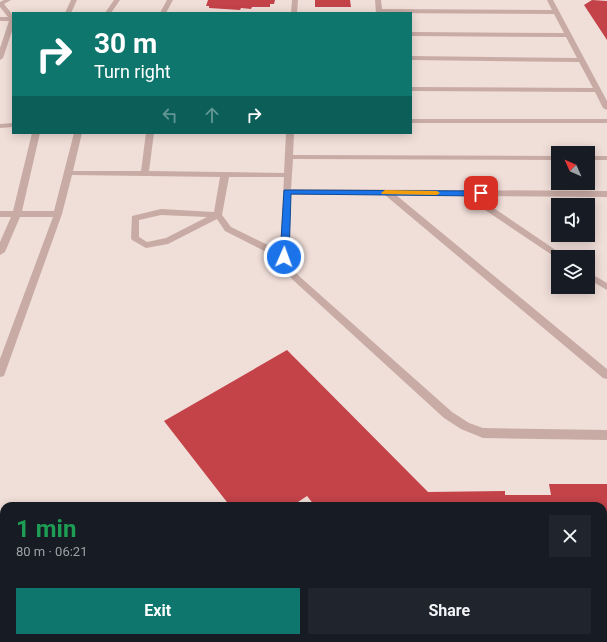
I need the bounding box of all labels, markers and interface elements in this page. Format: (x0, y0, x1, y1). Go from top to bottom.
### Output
text: 30 m (94, 27, 157, 60)
icon: right (28, 28, 80, 80)
text: Turn right (94, 61, 171, 82)
icon: left (159, 104, 181, 126)
icon: ahead (201, 104, 223, 126)
icon: right (243, 104, 265, 126)
north arrow (551, 146, 595, 190)
map controls (551, 146, 595, 294)
pin (464, 176, 498, 210)
icon: arrive (470, 182, 492, 204)
button: sound (551, 198, 595, 242)
position arrow (263, 236, 305, 278)
button: layers (551, 250, 595, 294)
text: 1 min (16, 515, 76, 543)
button: close (549, 515, 591, 557)
text: 80 m · 06:21 (16, 544, 87, 559)
button: Exit (16, 588, 300, 634)
button: Share (308, 588, 591, 634)

